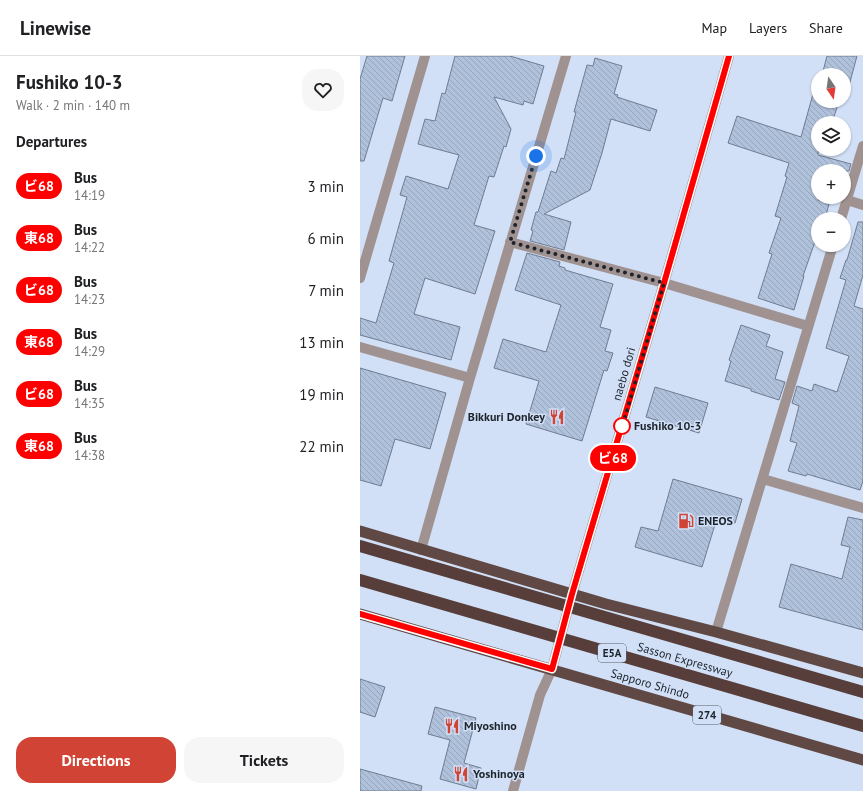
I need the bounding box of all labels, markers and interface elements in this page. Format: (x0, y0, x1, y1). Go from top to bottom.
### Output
text: Linewise (20, 16, 91, 40)
text: Map (701, 19, 727, 37)
text: Layers (749, 19, 787, 37)
text: Share (809, 19, 843, 37)
north arrow (811, 68, 851, 108)
map controls (811, 68, 851, 252)
button: heart (302, 69, 344, 111)
text: Fushiko 10-3 (16, 70, 123, 94)
text: Walk · 2 min · 140 m (16, 97, 130, 114)
button: layers (811, 116, 851, 156)
text: Departures (16, 132, 87, 151)
your location (526, 146, 546, 166)
button: + (811, 164, 851, 204)
text: Bus (74, 168, 97, 187)
text: ビ68 (24, 177, 54, 195)
text: 3 min (307, 177, 344, 196)
text: 14:19 (74, 187, 105, 204)
button: − (811, 212, 851, 252)
text: Bus (74, 220, 97, 239)
text: 東68 (24, 229, 54, 247)
text: 6 min (307, 229, 344, 248)
text: 14:22 (74, 239, 105, 256)
text: Bus (74, 272, 97, 291)
text: ビ68 (24, 281, 54, 299)
text: 7 min (308, 281, 344, 300)
text: 14:23 (74, 291, 105, 308)
text: Bus (74, 324, 97, 343)
text: 東68 (24, 333, 54, 351)
text: 13 min (299, 333, 344, 352)
text: 14:29 (74, 343, 105, 360)
street label: naebo dori (609, 345, 638, 402)
text: Bus (74, 376, 97, 395)
text: ビ68 (24, 385, 54, 403)
text: 19 min (299, 385, 344, 404)
text: 14:35 (74, 395, 105, 412)
restaurant icon: Bikkuri Donkey (548, 408, 566, 426)
place label: Bikkuri Donkey (468, 409, 545, 424)
marker: Fushiko 10-3 (613, 417, 631, 435)
place label: Fushiko 10-3 (634, 418, 701, 433)
text: Bus (74, 428, 97, 447)
text: 東68 (24, 437, 54, 455)
text: 22 min (299, 437, 344, 456)
line badge: ビ68 (590, 445, 636, 471)
text: 14:38 (74, 447, 105, 464)
text: ビ68 (598, 449, 628, 467)
fuel station icon: ENEOS (677, 512, 695, 530)
place label: ENEOS (698, 513, 733, 528)
street label: Sasson Expressway (636, 639, 735, 680)
road number: E5A (598, 644, 626, 662)
street label: Sapporo Shindo (609, 665, 691, 702)
road number: 274 (693, 706, 721, 724)
restaurant icon: Miyoshino (443, 717, 461, 735)
place label: Miyoshino (464, 718, 517, 733)
button: Directions (16, 737, 176, 783)
button: Tickets (184, 737, 344, 783)
restaurant icon: Yoshinoya (452, 765, 470, 783)
place label: Yoshinoya (472, 766, 525, 781)

